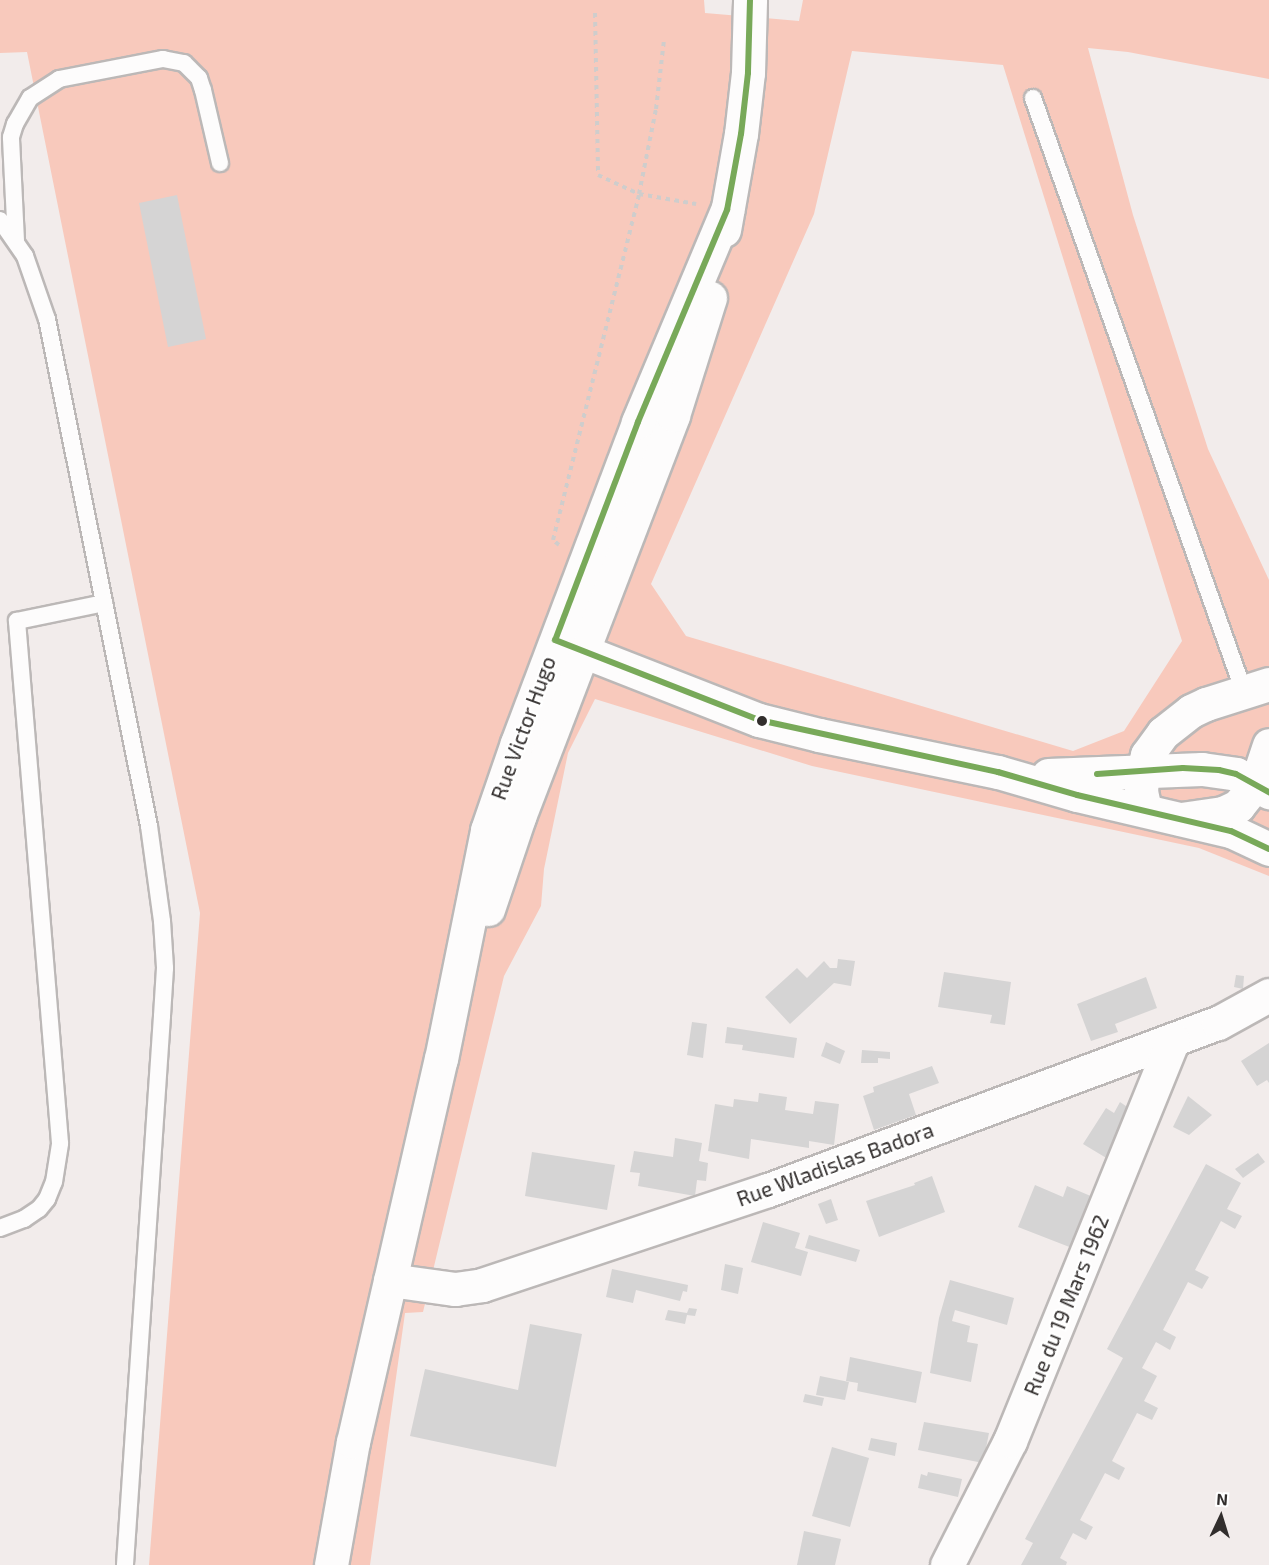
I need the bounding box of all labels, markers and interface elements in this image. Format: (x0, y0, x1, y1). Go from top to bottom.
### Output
street label: Rue Victor Hugo (485, 652, 561, 804)
unlabelled marker (756, 715, 768, 727)
street label: Rue Wladislas Badora (733, 1117, 937, 1211)
street label: Rue du 19 Mars 1962 (1018, 1211, 1114, 1399)
north arrow (1191, 1487, 1251, 1547)
text: N (1216, 1489, 1229, 1508)

